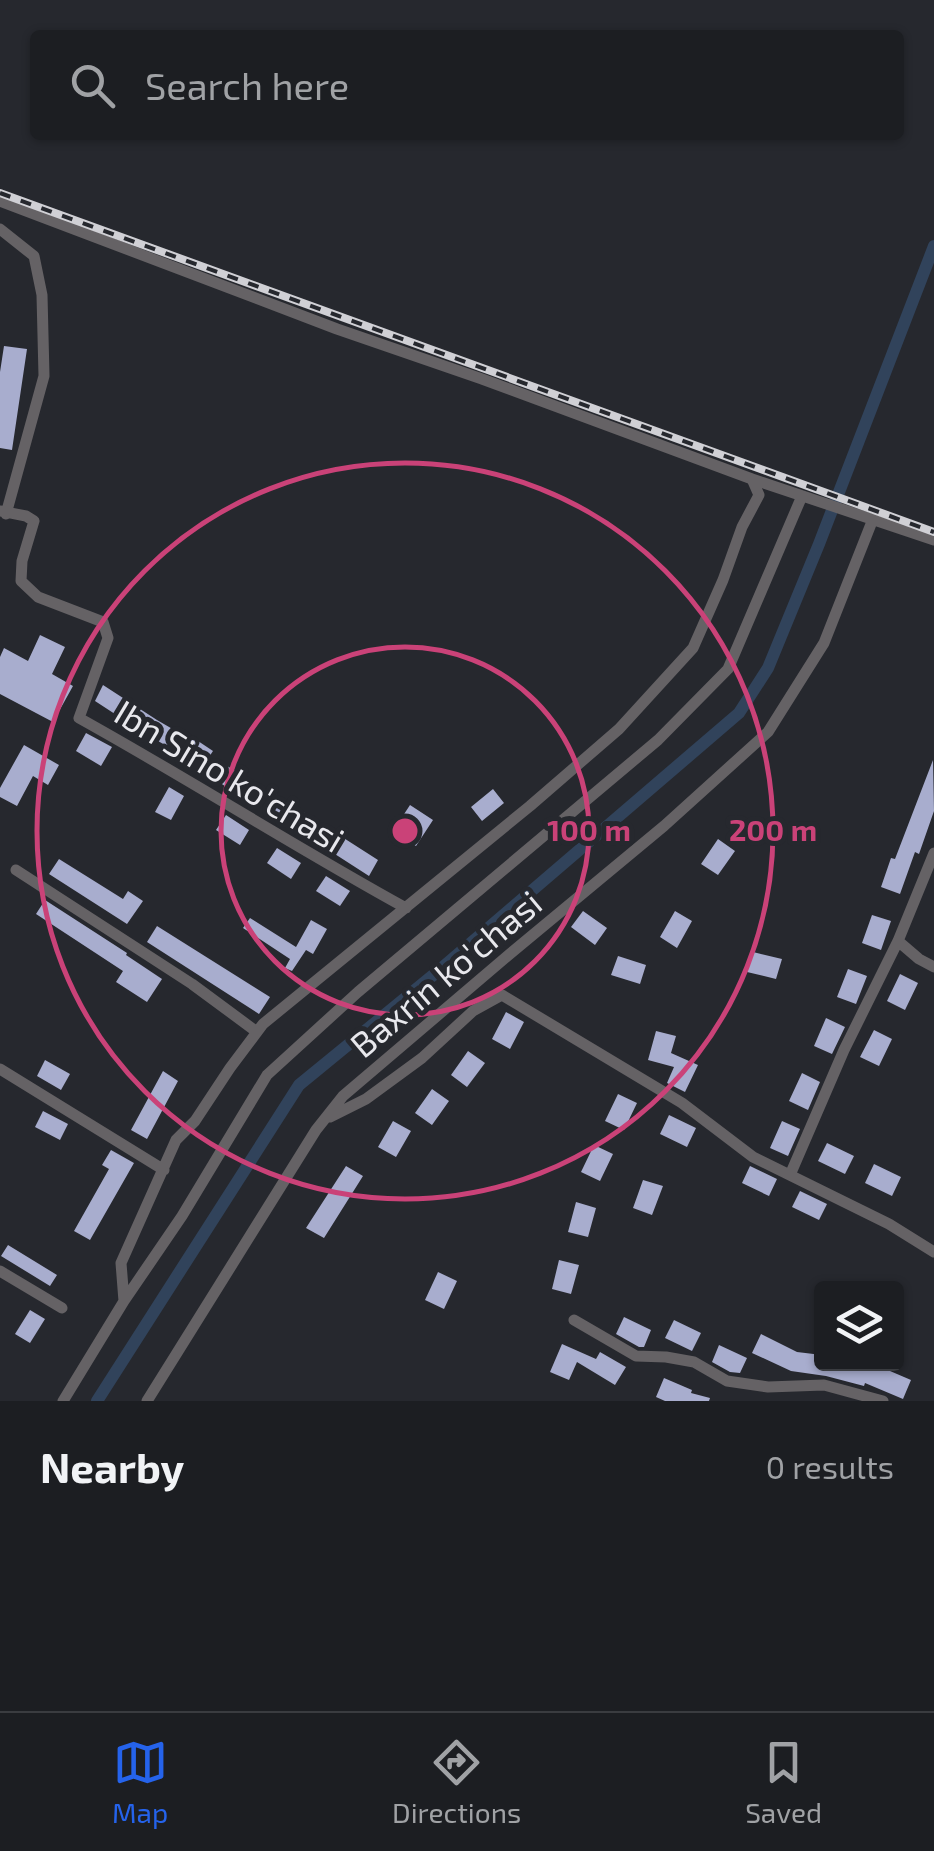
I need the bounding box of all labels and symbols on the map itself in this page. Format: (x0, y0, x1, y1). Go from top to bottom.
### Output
street label: Ibn Sino ko'chasi (108, 690, 352, 860)
text: 100 m (547, 811, 631, 847)
text: 200 m (729, 811, 817, 847)
centre of rings (387, 813, 423, 849)
street label: Baxrin ko'chasi (341, 881, 549, 1065)

